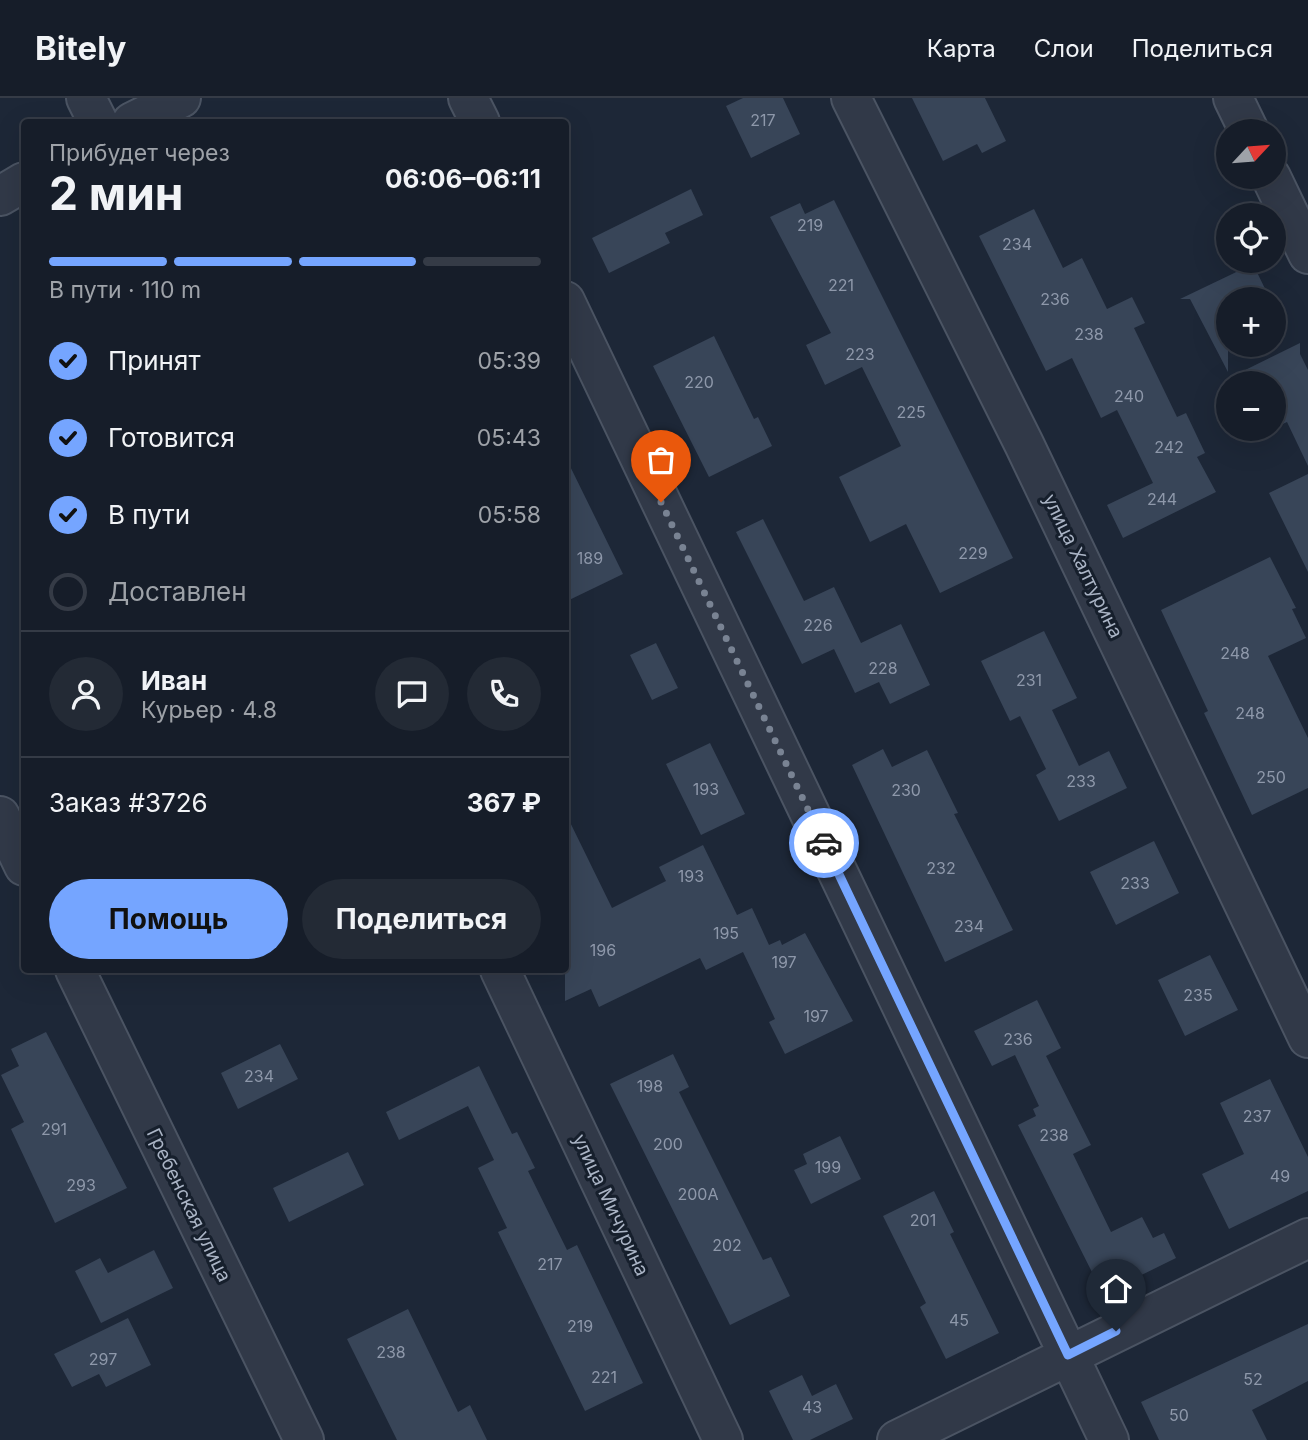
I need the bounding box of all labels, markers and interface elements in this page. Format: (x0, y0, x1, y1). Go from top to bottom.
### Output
text: Bitely (35, 28, 126, 68)
text: Карта (927, 34, 996, 63)
text: Слои (1034, 34, 1094, 63)
text: Поделиться (1132, 34, 1273, 63)
house number: 217 (750, 110, 776, 130)
north arrow (1216, 119, 1286, 189)
map controls (1216, 119, 1286, 441)
text: Прибудет через (49, 139, 230, 167)
text: 06:06–06:11 (385, 163, 541, 194)
text: 2 мин (49, 165, 184, 221)
button: locate (1216, 203, 1286, 273)
house number: 219 (797, 215, 823, 235)
house number: 234 (1002, 234, 1032, 254)
house number: 221 (828, 275, 854, 295)
text: В пути · 110 m (49, 276, 201, 304)
button: + (1216, 287, 1286, 357)
house number: 236 (1040, 289, 1070, 309)
house number: 238 (1074, 324, 1104, 344)
icon: check (49, 342, 87, 380)
house number: 223 (845, 344, 875, 364)
text: Принят (108, 345, 201, 376)
text: 05:39 (477, 347, 541, 375)
button: − (1216, 371, 1286, 441)
house number: 220 (684, 372, 714, 392)
house number: 240 (1114, 386, 1144, 406)
house number: 225 (896, 402, 926, 422)
icon: check (49, 419, 87, 457)
text: Готовится (108, 422, 235, 453)
text: 05:43 (477, 424, 541, 452)
pin (631, 430, 691, 502)
house number: 242 (1154, 437, 1184, 457)
icon: bag (642, 441, 680, 479)
house number: 244 (1147, 489, 1177, 509)
street label: улица Халтурина (1038, 490, 1128, 642)
icon: check (49, 496, 87, 534)
text: В пути (108, 499, 190, 530)
text: 05:58 (478, 501, 541, 529)
house number: 229 (958, 543, 988, 563)
house number: 189 (577, 548, 603, 568)
text: Доставлен (108, 576, 247, 607)
house number: 226 (803, 615, 833, 635)
house number: 248 (1220, 643, 1250, 663)
button: person (49, 657, 123, 731)
button: chat (375, 657, 449, 731)
button: phone (467, 657, 541, 731)
house number: 228 (868, 658, 898, 678)
text: Иван (141, 665, 207, 696)
house number: 231 (1016, 670, 1042, 690)
text: Курьер · 4.8 (141, 696, 277, 724)
house number: 248 (1235, 703, 1265, 723)
house number: 250 (1256, 767, 1286, 787)
house number: 233 (1066, 771, 1096, 791)
house number: 193 (693, 779, 719, 799)
house number: 230 (891, 780, 921, 800)
text: Заказ #3726 (49, 787, 208, 818)
text: 367 ₽ (467, 787, 541, 818)
courier (789, 808, 859, 878)
icon: car (805, 824, 843, 862)
house number: 232 (926, 858, 956, 878)
house number: 193 (678, 866, 704, 886)
house number: 233 (1120, 873, 1150, 893)
button: Помощь (49, 879, 288, 959)
button: Поделиться (302, 879, 541, 959)
house number: 234 (954, 916, 984, 936)
house number: 195 (713, 923, 739, 943)
house number: 196 (590, 940, 616, 960)
house number: 197 (771, 952, 797, 972)
house number: 235 (1183, 985, 1213, 1005)
house number: 197 (803, 1006, 829, 1026)
house number: 236 (1003, 1029, 1033, 1049)
house number: 234 (244, 1066, 274, 1086)
house number: 198 (637, 1076, 663, 1096)
house number: 237 (1243, 1106, 1271, 1126)
house number: 291 (41, 1119, 67, 1139)
street label: Гребенская улица (142, 1125, 236, 1285)
house number: 238 (1039, 1125, 1069, 1145)
street label: улица Мичурина (568, 1130, 654, 1280)
house number: 200 (653, 1134, 683, 1154)
house number: 199 (815, 1157, 841, 1177)
house number: 49 (1270, 1166, 1290, 1186)
house number: 293 (66, 1175, 96, 1195)
house number: 200А (678, 1184, 718, 1204)
house number: 201 (910, 1210, 936, 1230)
house number: 202 (712, 1235, 742, 1255)
house number: 217 (537, 1254, 563, 1274)
pin (1086, 1259, 1146, 1331)
icon: home (1097, 1270, 1135, 1308)
house number: 45 (949, 1310, 969, 1330)
house number: 219 (567, 1316, 593, 1336)
house number: 238 (376, 1342, 406, 1362)
house number: 297 (89, 1349, 117, 1369)
house number: 221 (591, 1367, 617, 1387)
house number: 52 (1243, 1369, 1263, 1389)
house number: 43 (802, 1397, 822, 1417)
house number: 50 (1169, 1405, 1189, 1425)

